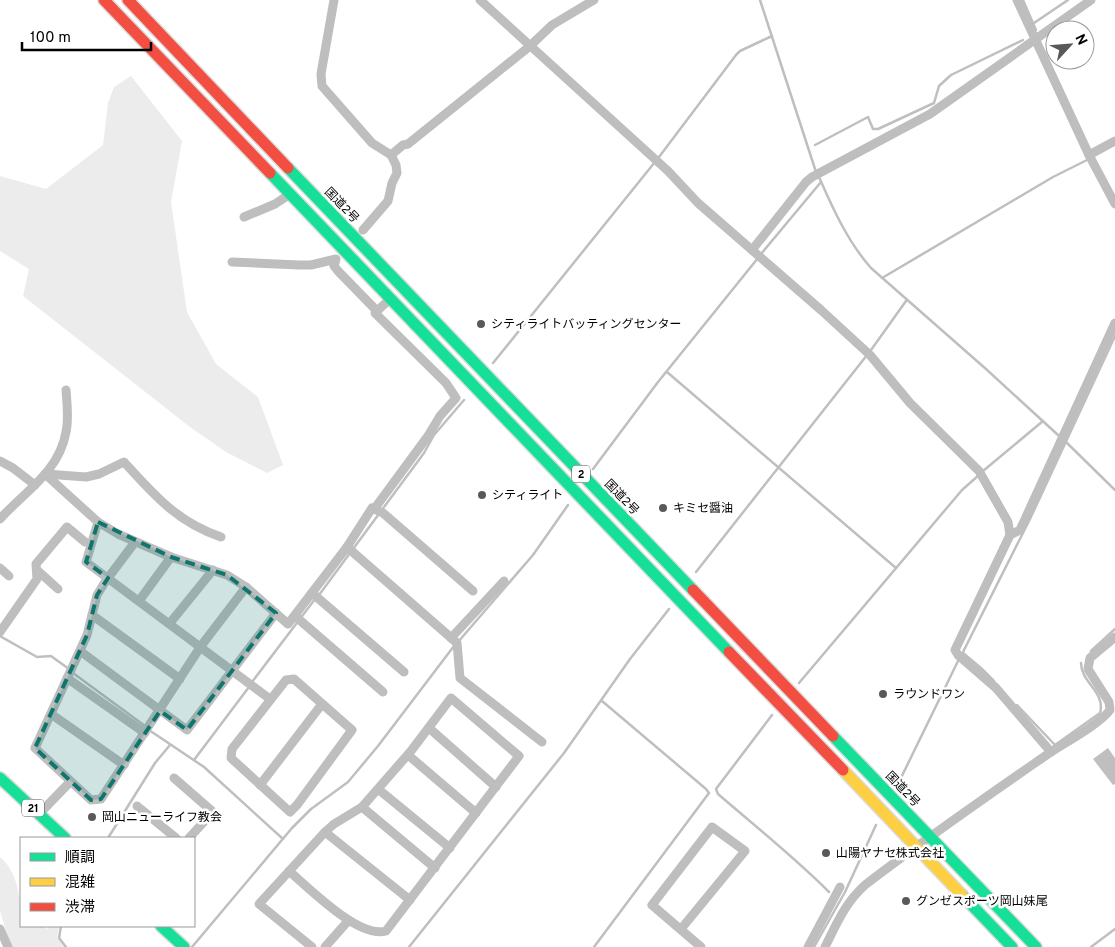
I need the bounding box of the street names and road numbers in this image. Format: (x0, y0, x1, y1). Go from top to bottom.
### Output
street label: 国道2号 (320, 185, 362, 227)
road number: 2 (572, 466, 590, 482)
street label: 国道2号 (600, 477, 642, 519)
street label: 国道2号 (881, 769, 923, 811)
road number: 21 (22, 800, 44, 816)

